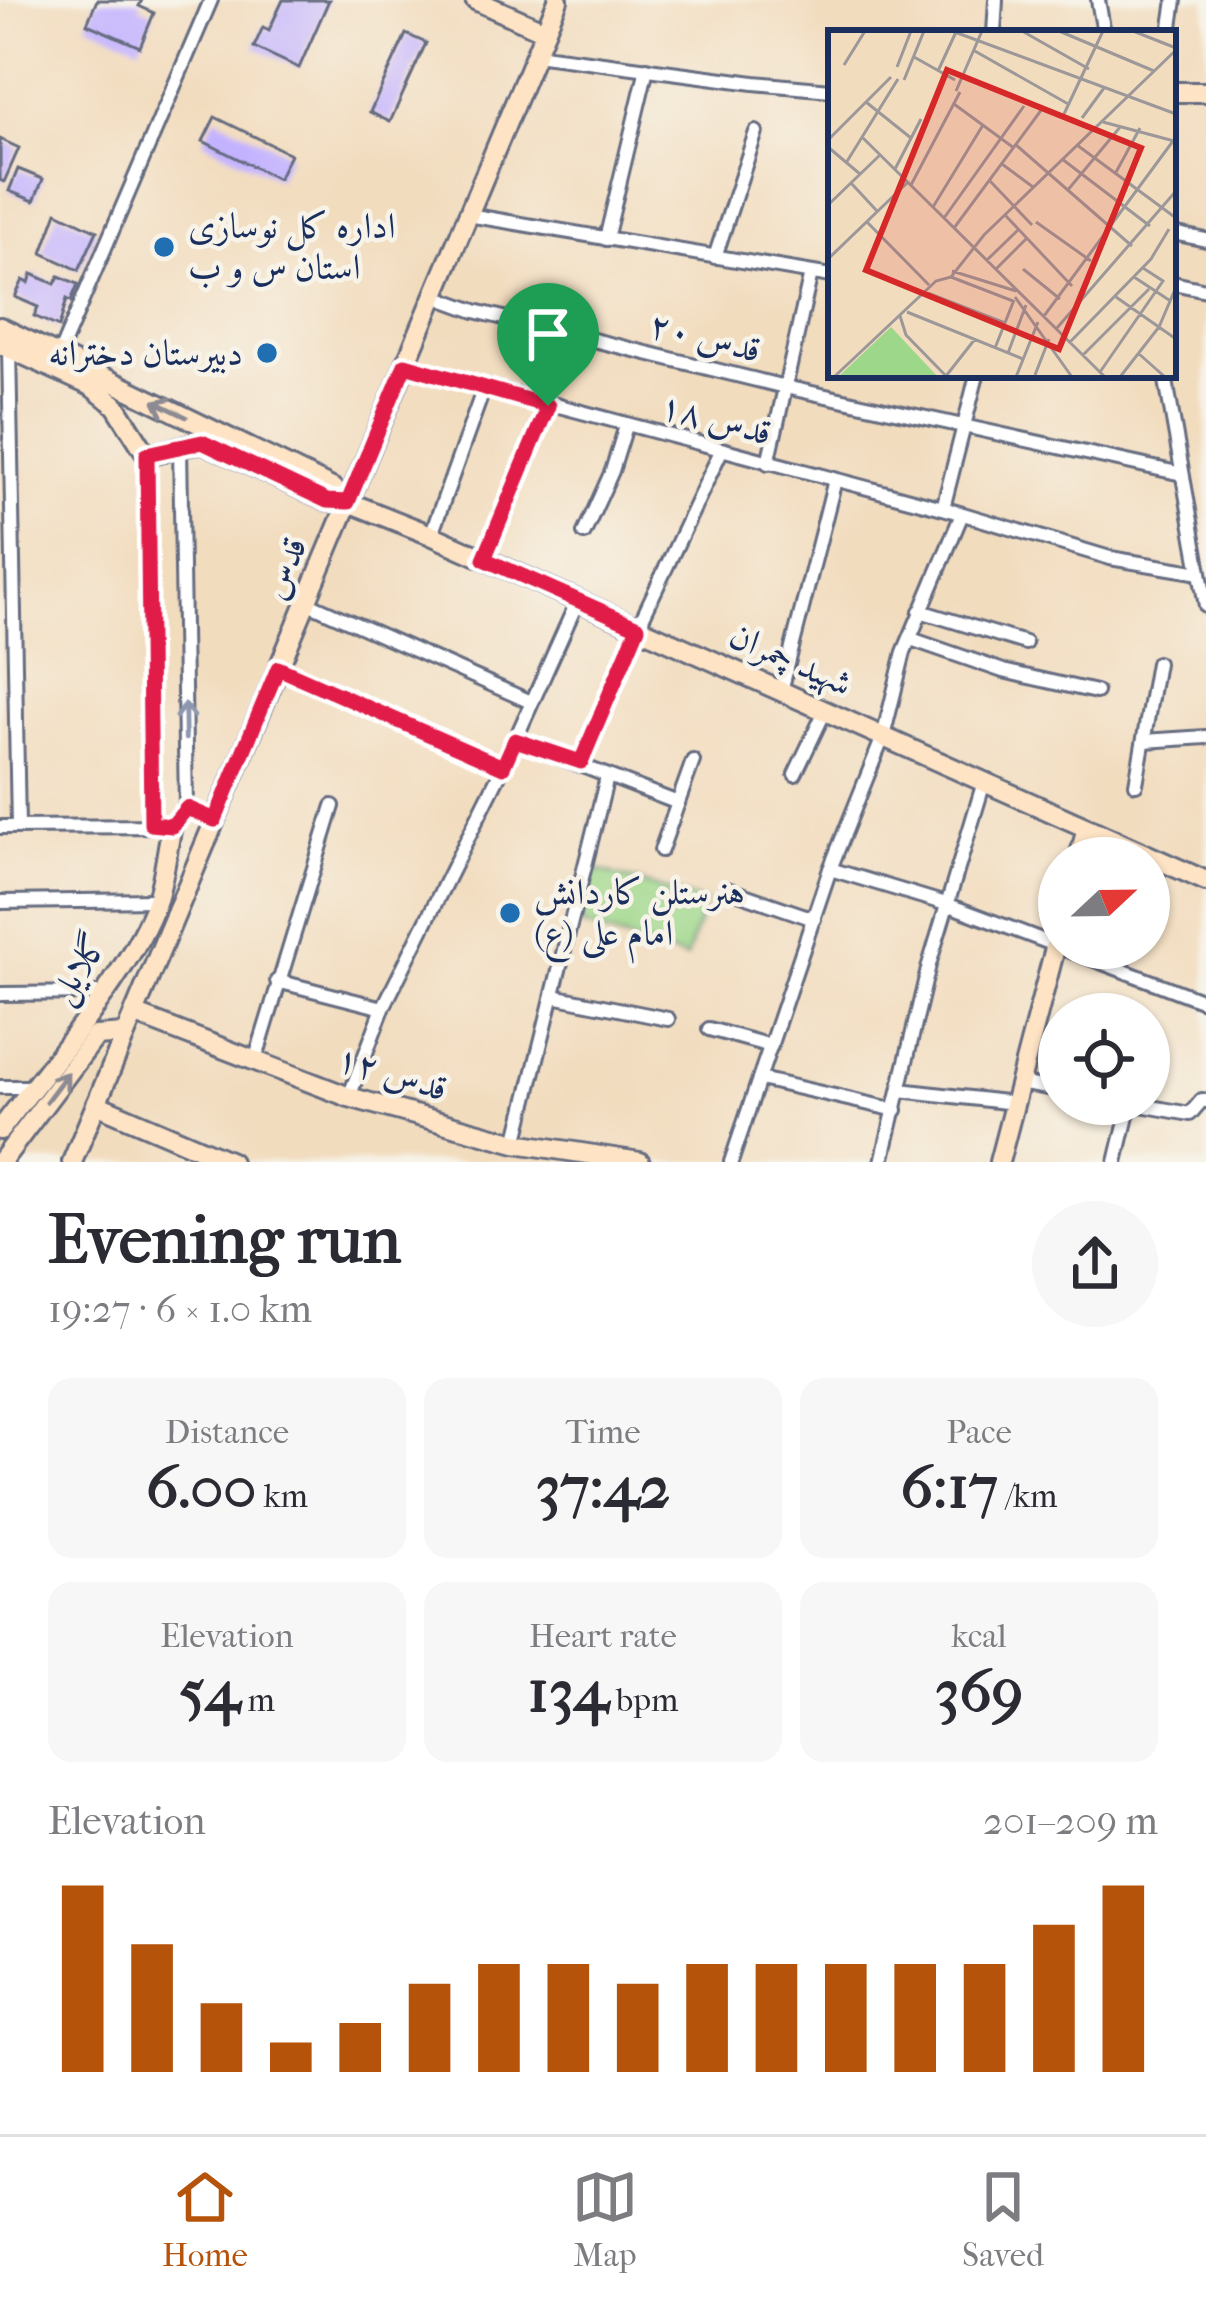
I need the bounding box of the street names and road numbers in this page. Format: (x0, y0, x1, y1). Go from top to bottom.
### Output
street label: قدس ۲۰ (645, 303, 765, 371)
street label: قدس ۱۸ (656, 384, 776, 454)
street label: قدس (252, 531, 316, 605)
street label: شهید چمران (723, 613, 859, 706)
street label: گلایل (39, 925, 120, 1013)
street label: قدس ۱۲ (332, 1036, 452, 1110)

